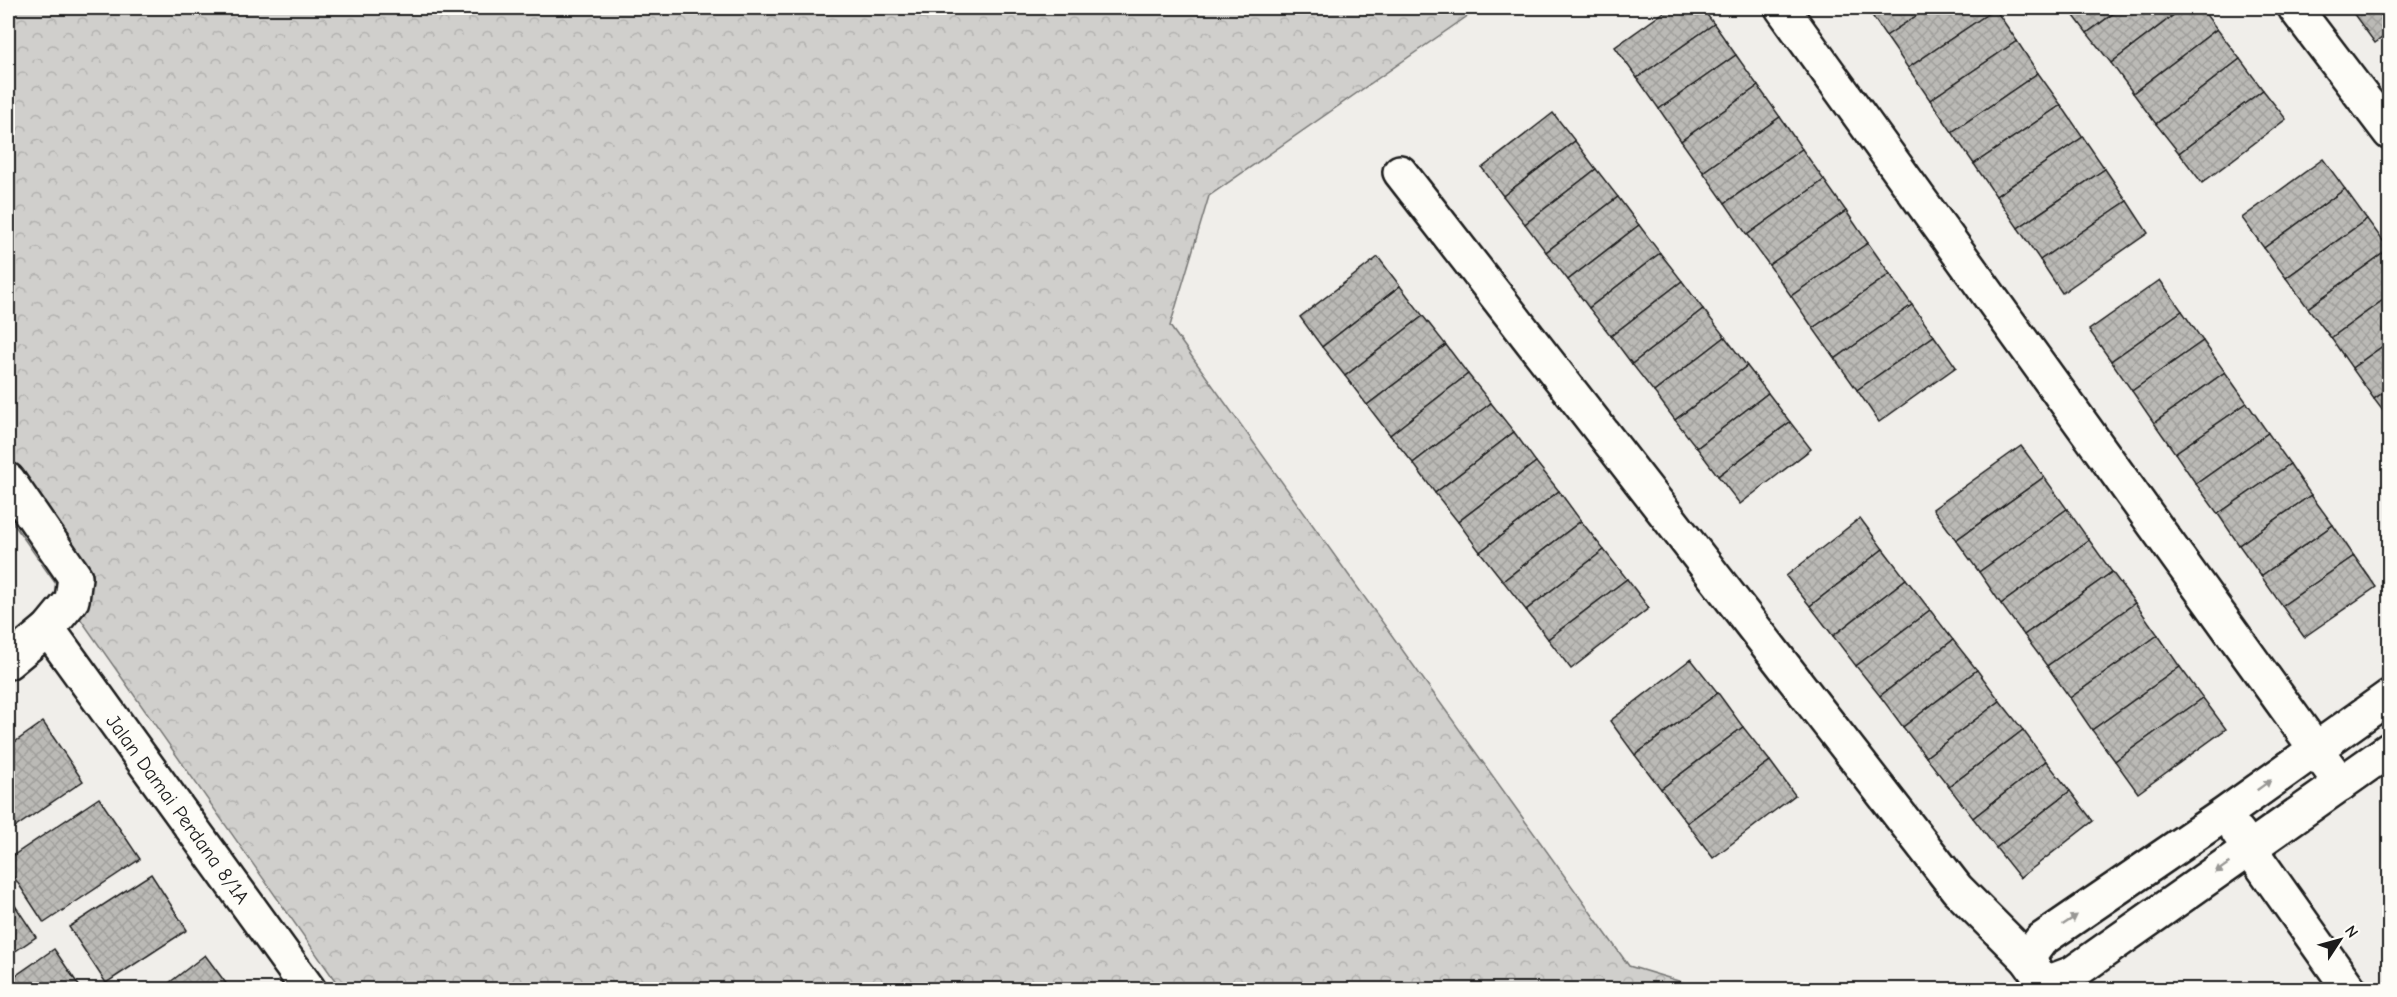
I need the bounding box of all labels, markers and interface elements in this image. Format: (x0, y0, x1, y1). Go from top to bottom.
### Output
street label: Jalan Damai Perdana 8/1A (101, 710, 254, 909)
one-way arrow (2256, 779, 2272, 791)
one-way arrow (2214, 862, 2230, 873)
north arrow (2310, 910, 2370, 970)
one-way arrow (2061, 914, 2077, 926)
text: N (2341, 922, 2362, 941)

